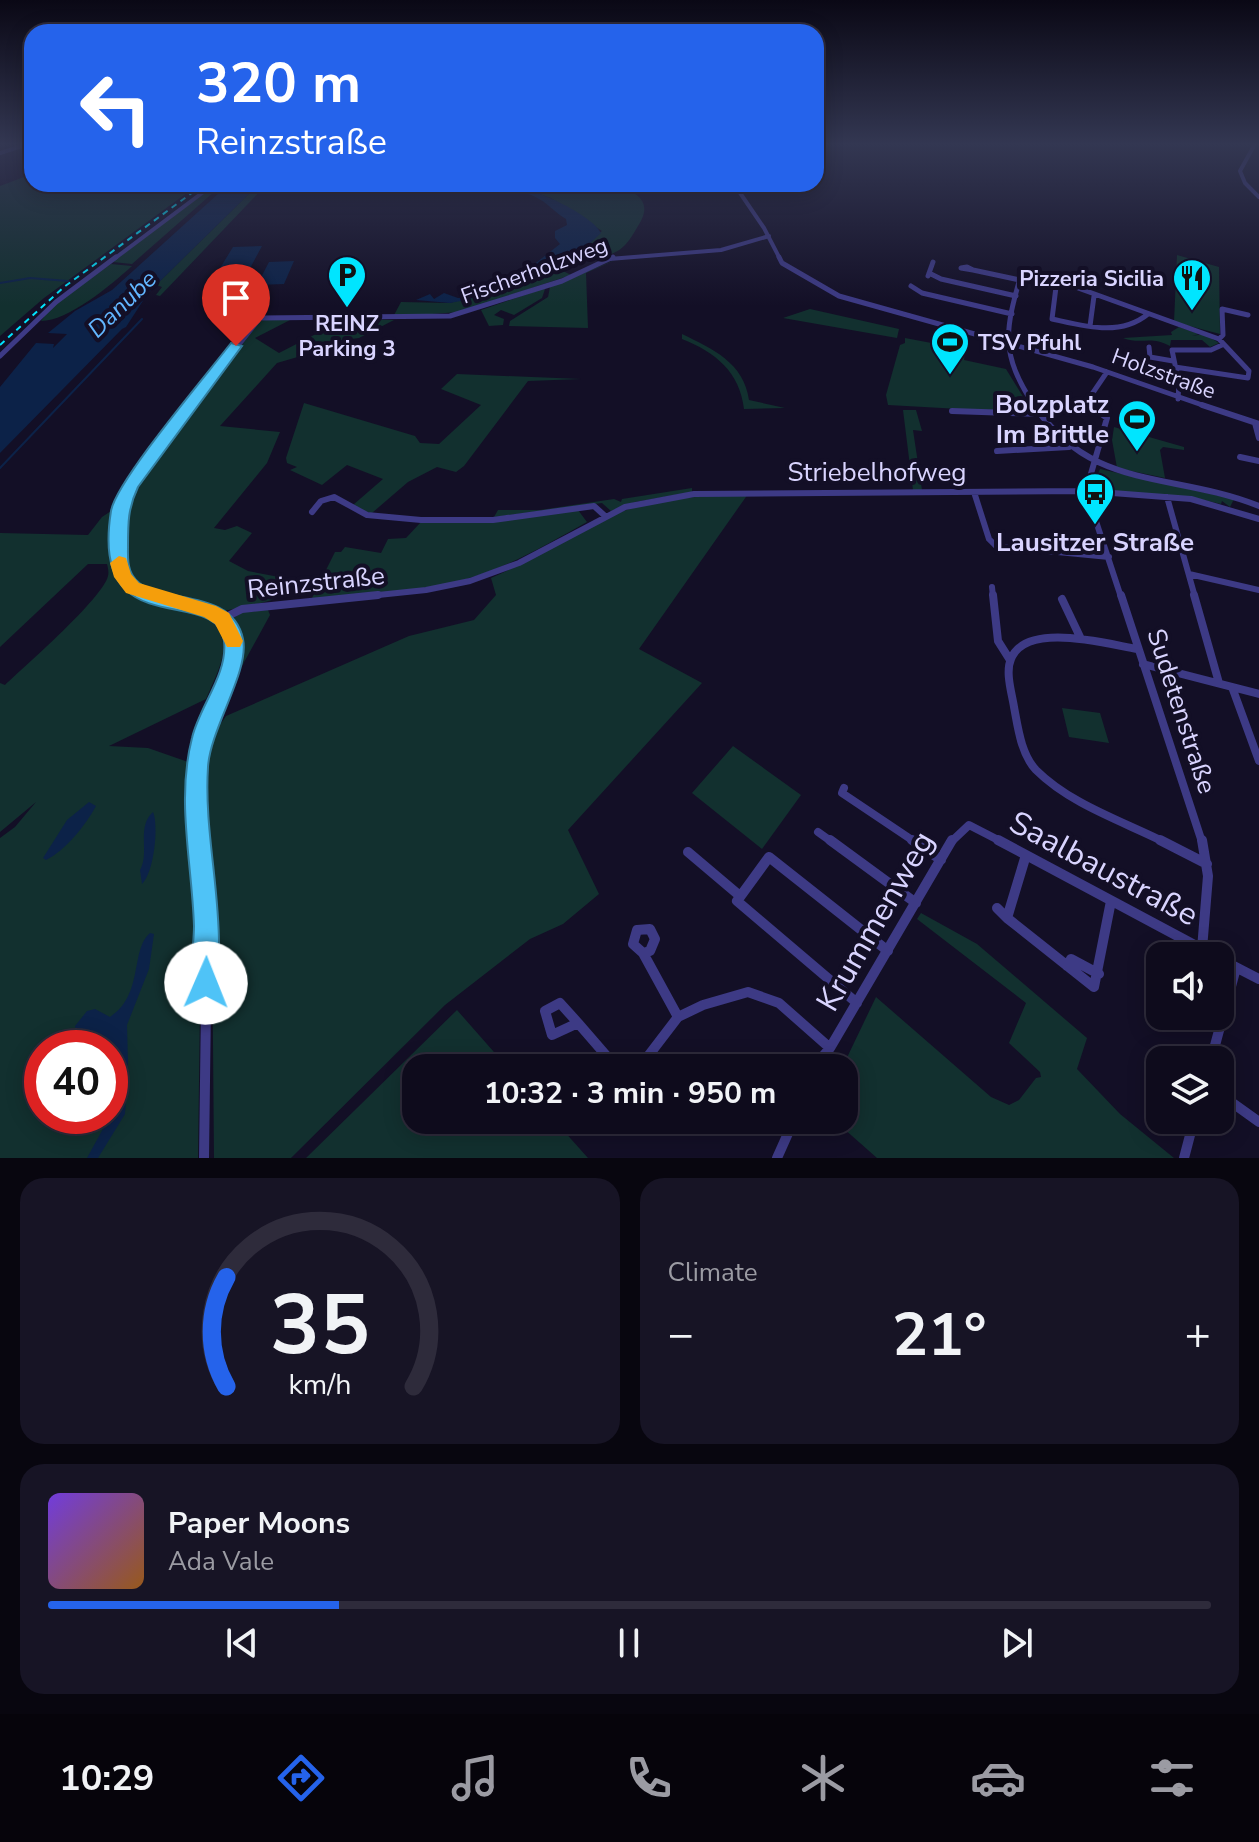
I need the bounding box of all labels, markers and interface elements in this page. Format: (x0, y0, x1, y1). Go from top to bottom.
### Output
text: 320 m (196, 45, 361, 122)
icon: left (64, 56, 168, 160)
text: Reinzstraße (196, 118, 387, 167)
street label: Fischerholzweg (457, 230, 612, 311)
parking icon: REINZ Parking 3 (326, 254, 368, 309)
restaurant icon: Pizzeria Sicilia (1171, 257, 1213, 312)
water label: Danube (81, 263, 164, 345)
pin (202, 264, 270, 346)
place label: Pizzeria Sicilia (1019, 264, 1164, 294)
icon: arrive (214, 276, 258, 320)
place label: REINZ Parking 3 (298, 309, 396, 364)
sports icon: TSV Pfuhl (929, 321, 971, 376)
place label: TSV Pfuhl (978, 328, 1081, 358)
street label: Holzstraße (1108, 341, 1220, 407)
place label: Bolzplatz Im Brittle (995, 387, 1109, 452)
sports icon: Bolzplatz Im Brittle (1116, 398, 1158, 453)
street label: Striebelhofweg (787, 455, 967, 490)
bus stop icon: Lausitzer Straße (1074, 471, 1116, 526)
place label: Lausitzer Straße (996, 525, 1194, 560)
street label: Reinzstraße (246, 558, 386, 607)
street label: Sudetenstraße (1138, 624, 1225, 798)
street label: Saalbaustraße (1002, 801, 1206, 936)
street label: Krummenweg (806, 823, 944, 1019)
position arrow (164, 941, 248, 1025)
map controls (1146, 942, 1234, 1134)
button: sound (1146, 942, 1234, 1030)
speed limit sign: 40 (24, 1030, 128, 1134)
button: layers (1146, 1046, 1234, 1134)
text: 10:32 · 3 min · 950 m (484, 1073, 776, 1114)
text: Climate (668, 1255, 758, 1290)
text: 35 (270, 1269, 370, 1382)
text: 21° (892, 1294, 987, 1376)
text: − (668, 1305, 694, 1365)
text: + (1185, 1305, 1211, 1365)
text: km/h (288, 1365, 351, 1404)
text: Paper Moons (168, 1503, 350, 1544)
text: Ada Vale (168, 1544, 274, 1579)
icon: previous (220, 1621, 264, 1665)
icon: pause (607, 1621, 651, 1665)
icon: next (995, 1621, 1039, 1665)
icon: directions (273, 1750, 329, 1806)
icon: music (447, 1750, 503, 1806)
icon: phone (621, 1750, 677, 1806)
icon: climate (795, 1750, 851, 1806)
icon: car (970, 1750, 1026, 1806)
icon: filters (1144, 1750, 1200, 1806)
text: 10:29 (59, 1754, 154, 1803)

